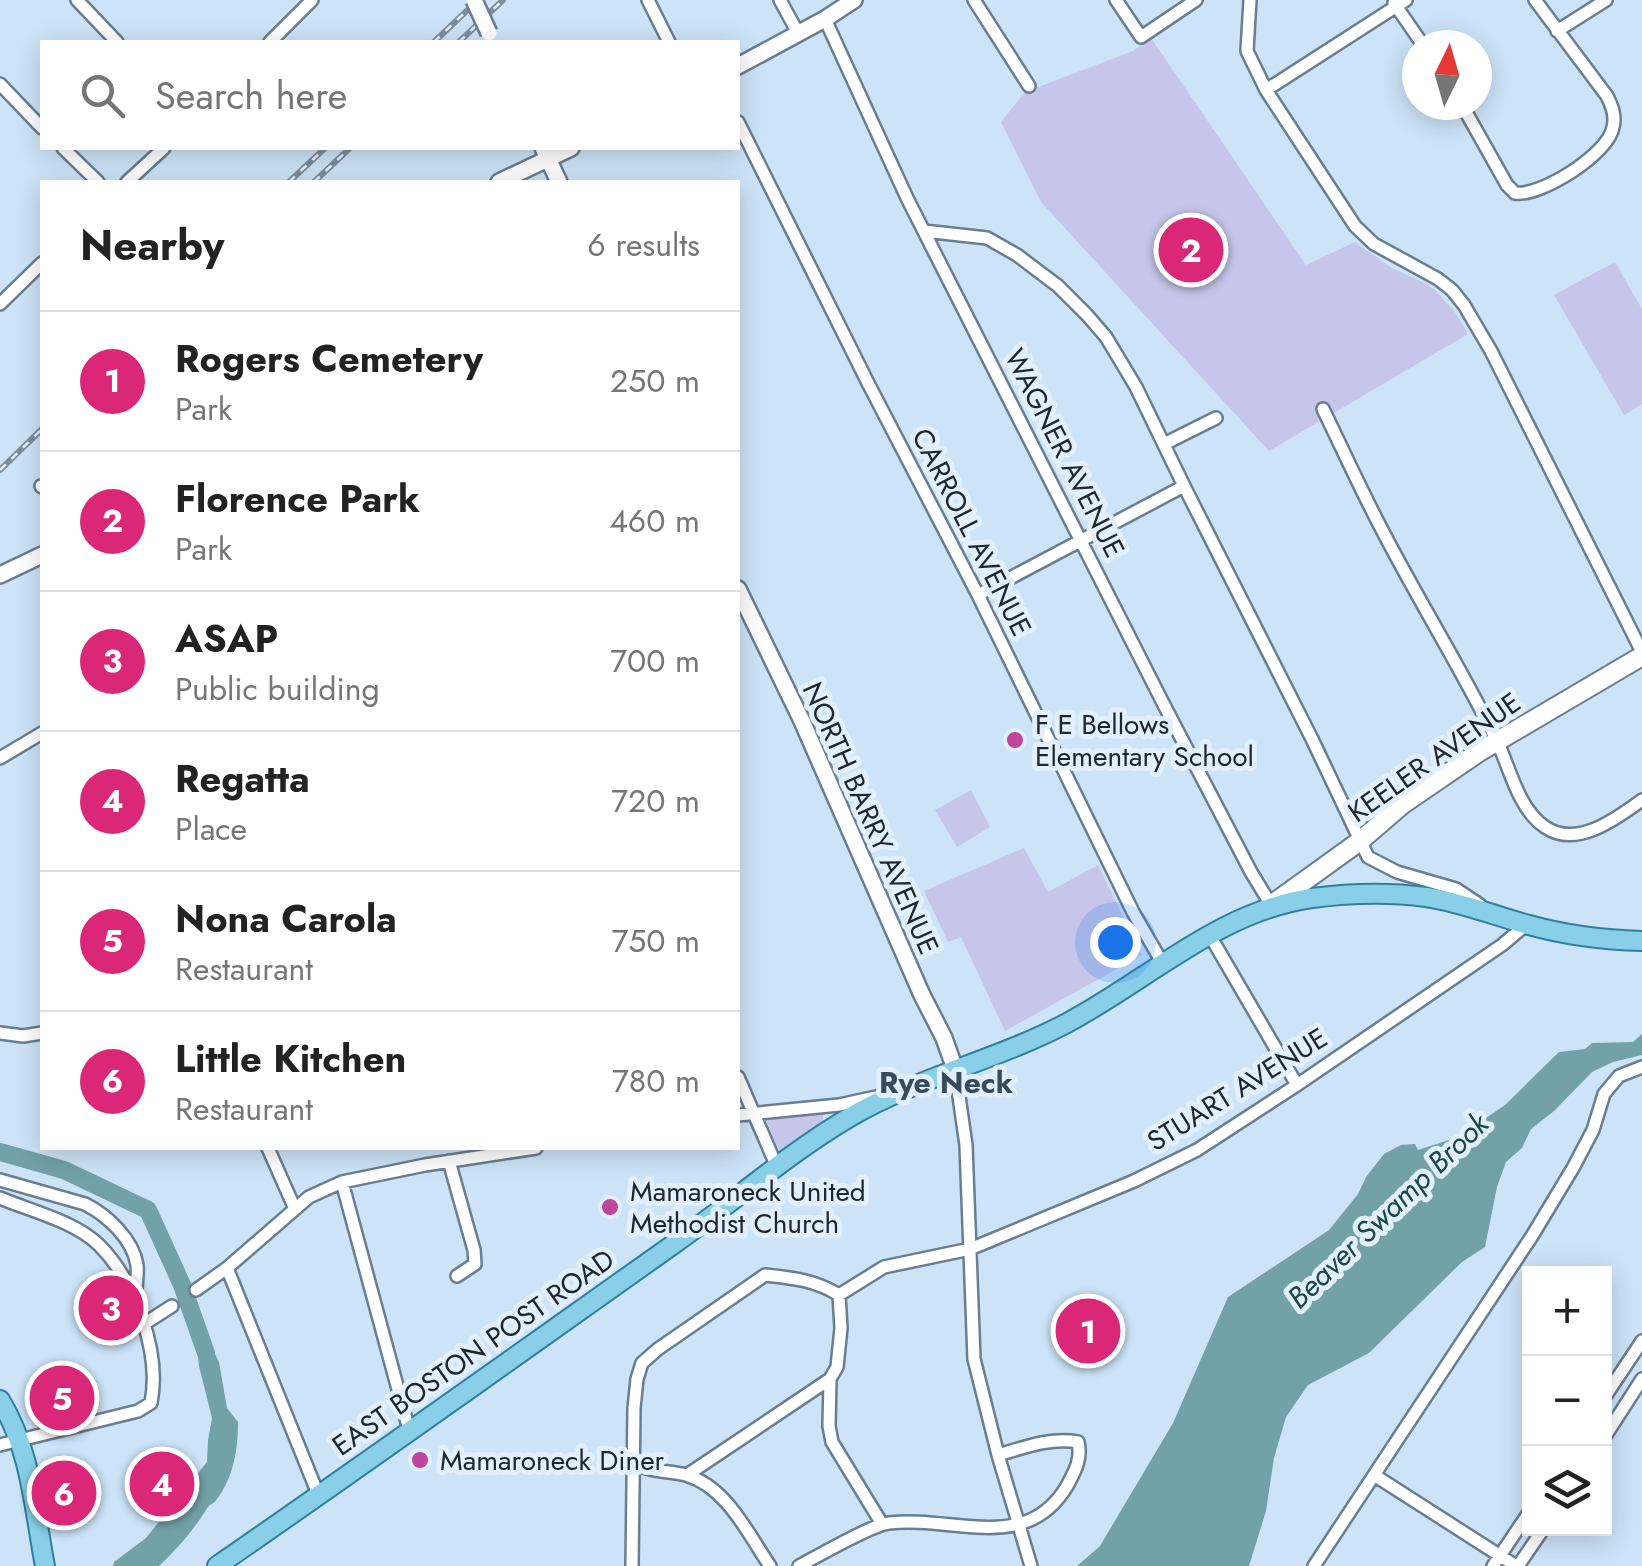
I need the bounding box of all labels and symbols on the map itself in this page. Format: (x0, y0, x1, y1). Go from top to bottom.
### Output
north arrow (1402, 30, 1492, 120)
pin: 2 (1158, 212, 1224, 288)
street label: WAGNER AVENUE (994, 342, 1135, 565)
street label: CARROLL AVENUE (901, 421, 1042, 643)
street label: NORTH BARRY AVENUE (792, 675, 949, 961)
street label: KEELER AVENUE (1339, 682, 1529, 832)
place label: F E Bellows Elementary School (1035, 704, 1254, 777)
marker: F E Bellows Elementary School (1004, 729, 1026, 751)
your location (1090, 917, 1141, 968)
street label: STUART AVENUE (1139, 1018, 1335, 1161)
district label: Rye Neck (879, 1061, 1014, 1104)
water label: Beaver Swamp Brook (1277, 1102, 1499, 1318)
place label: Mamaroneck United Methodist Church (630, 1171, 866, 1244)
marker: Mamaroneck United Methodist Church (599, 1196, 621, 1218)
street label: EAST BOSTON POST ROAD (324, 1239, 623, 1466)
pin: 3 (78, 1270, 144, 1346)
pin: 1 (1056, 1294, 1120, 1368)
pin: 5 (30, 1360, 94, 1436)
place label: Mamaroneck Diner (440, 1440, 665, 1481)
pin: 4 (130, 1446, 194, 1522)
marker: Mamaroneck Diner (409, 1449, 431, 1471)
pin: 6 (32, 1456, 96, 1530)

